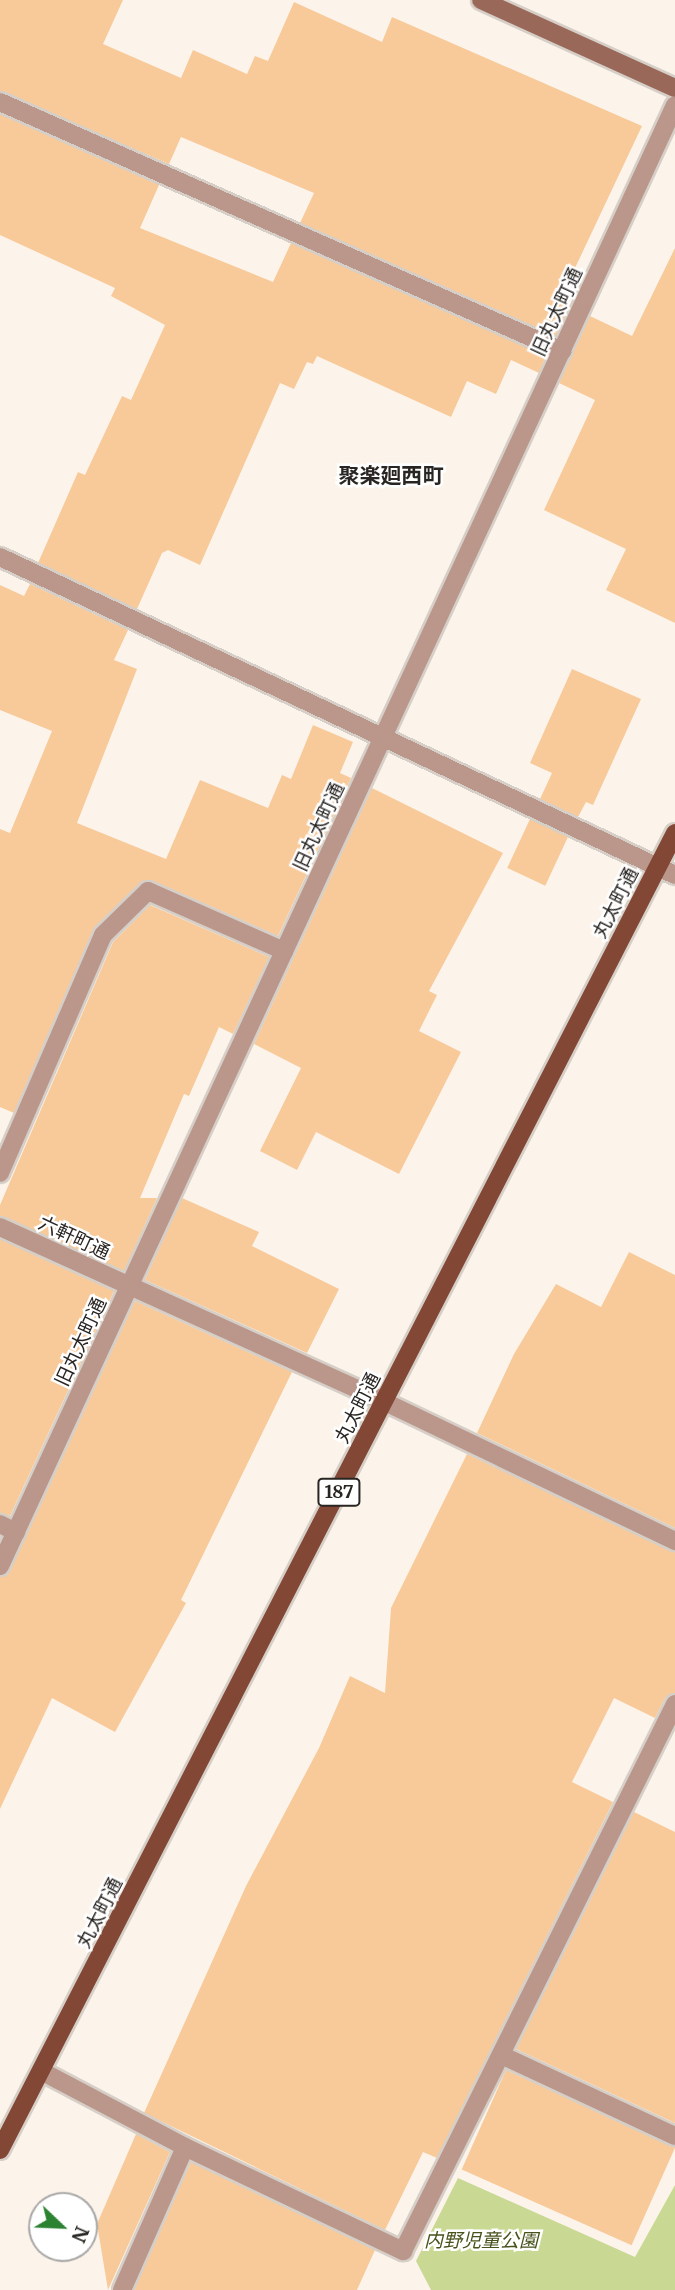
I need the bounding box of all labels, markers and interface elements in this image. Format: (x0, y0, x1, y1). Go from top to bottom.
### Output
street label: 旧丸太町通 (527, 264, 587, 360)
district label: 聚楽廻西町 (339, 463, 443, 489)
street label: 旧丸太町通 (289, 779, 349, 875)
street label: 丸太町通 (589, 864, 643, 942)
street label: 六軒町通 (35, 1212, 113, 1264)
street label: 旧丸太町通 (51, 1294, 111, 1390)
street label: 丸太町通 (331, 1369, 385, 1447)
road number: 187 (316, 1478, 362, 1506)
street label: 丸太町通 (73, 1874, 127, 1952)
north arrow (28, 2192, 98, 2262)
text: N (67, 2223, 94, 2246)
park label: 内野児童公園 (424, 2230, 538, 2252)

